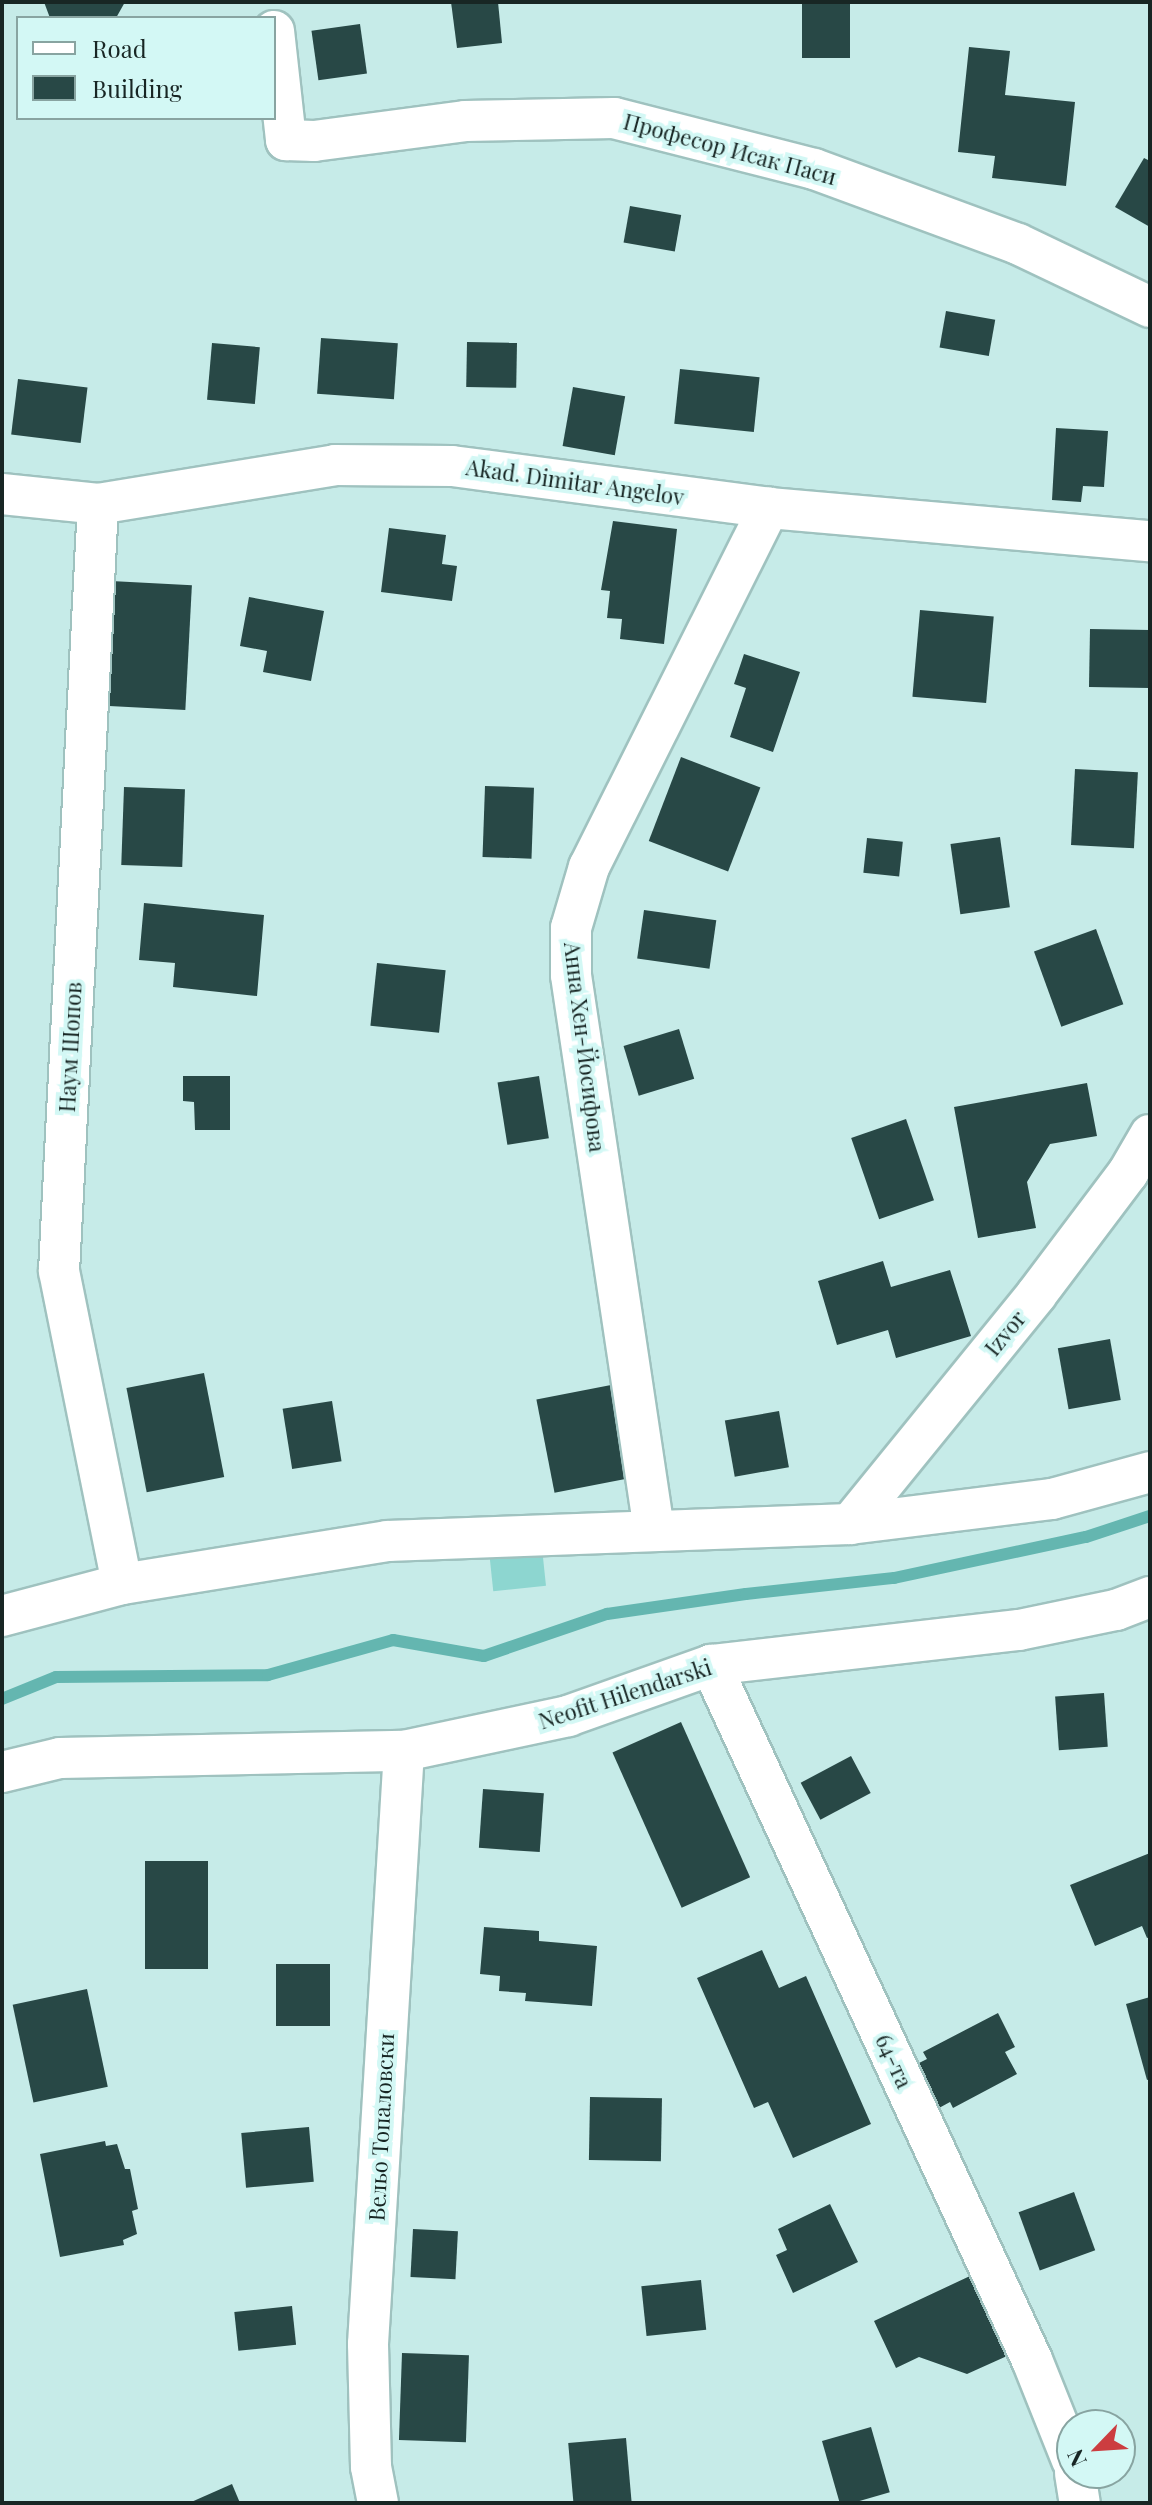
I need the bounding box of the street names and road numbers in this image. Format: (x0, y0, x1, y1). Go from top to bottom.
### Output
street label: Професор Исак Паси (621, 108, 839, 190)
street label: Akad. Dimitar Angelov (464, 454, 686, 510)
street label: Анна Хен-Йосифова (559, 940, 611, 1154)
street label: Наум Шопов (53, 981, 87, 1113)
street label: Izvor (979, 1305, 1031, 1361)
street label: Neofit Hilendarski (535, 1654, 715, 1734)
street label: 64-та (870, 2030, 918, 2092)
street label: Вельо Топаловски (363, 2032, 399, 2222)

